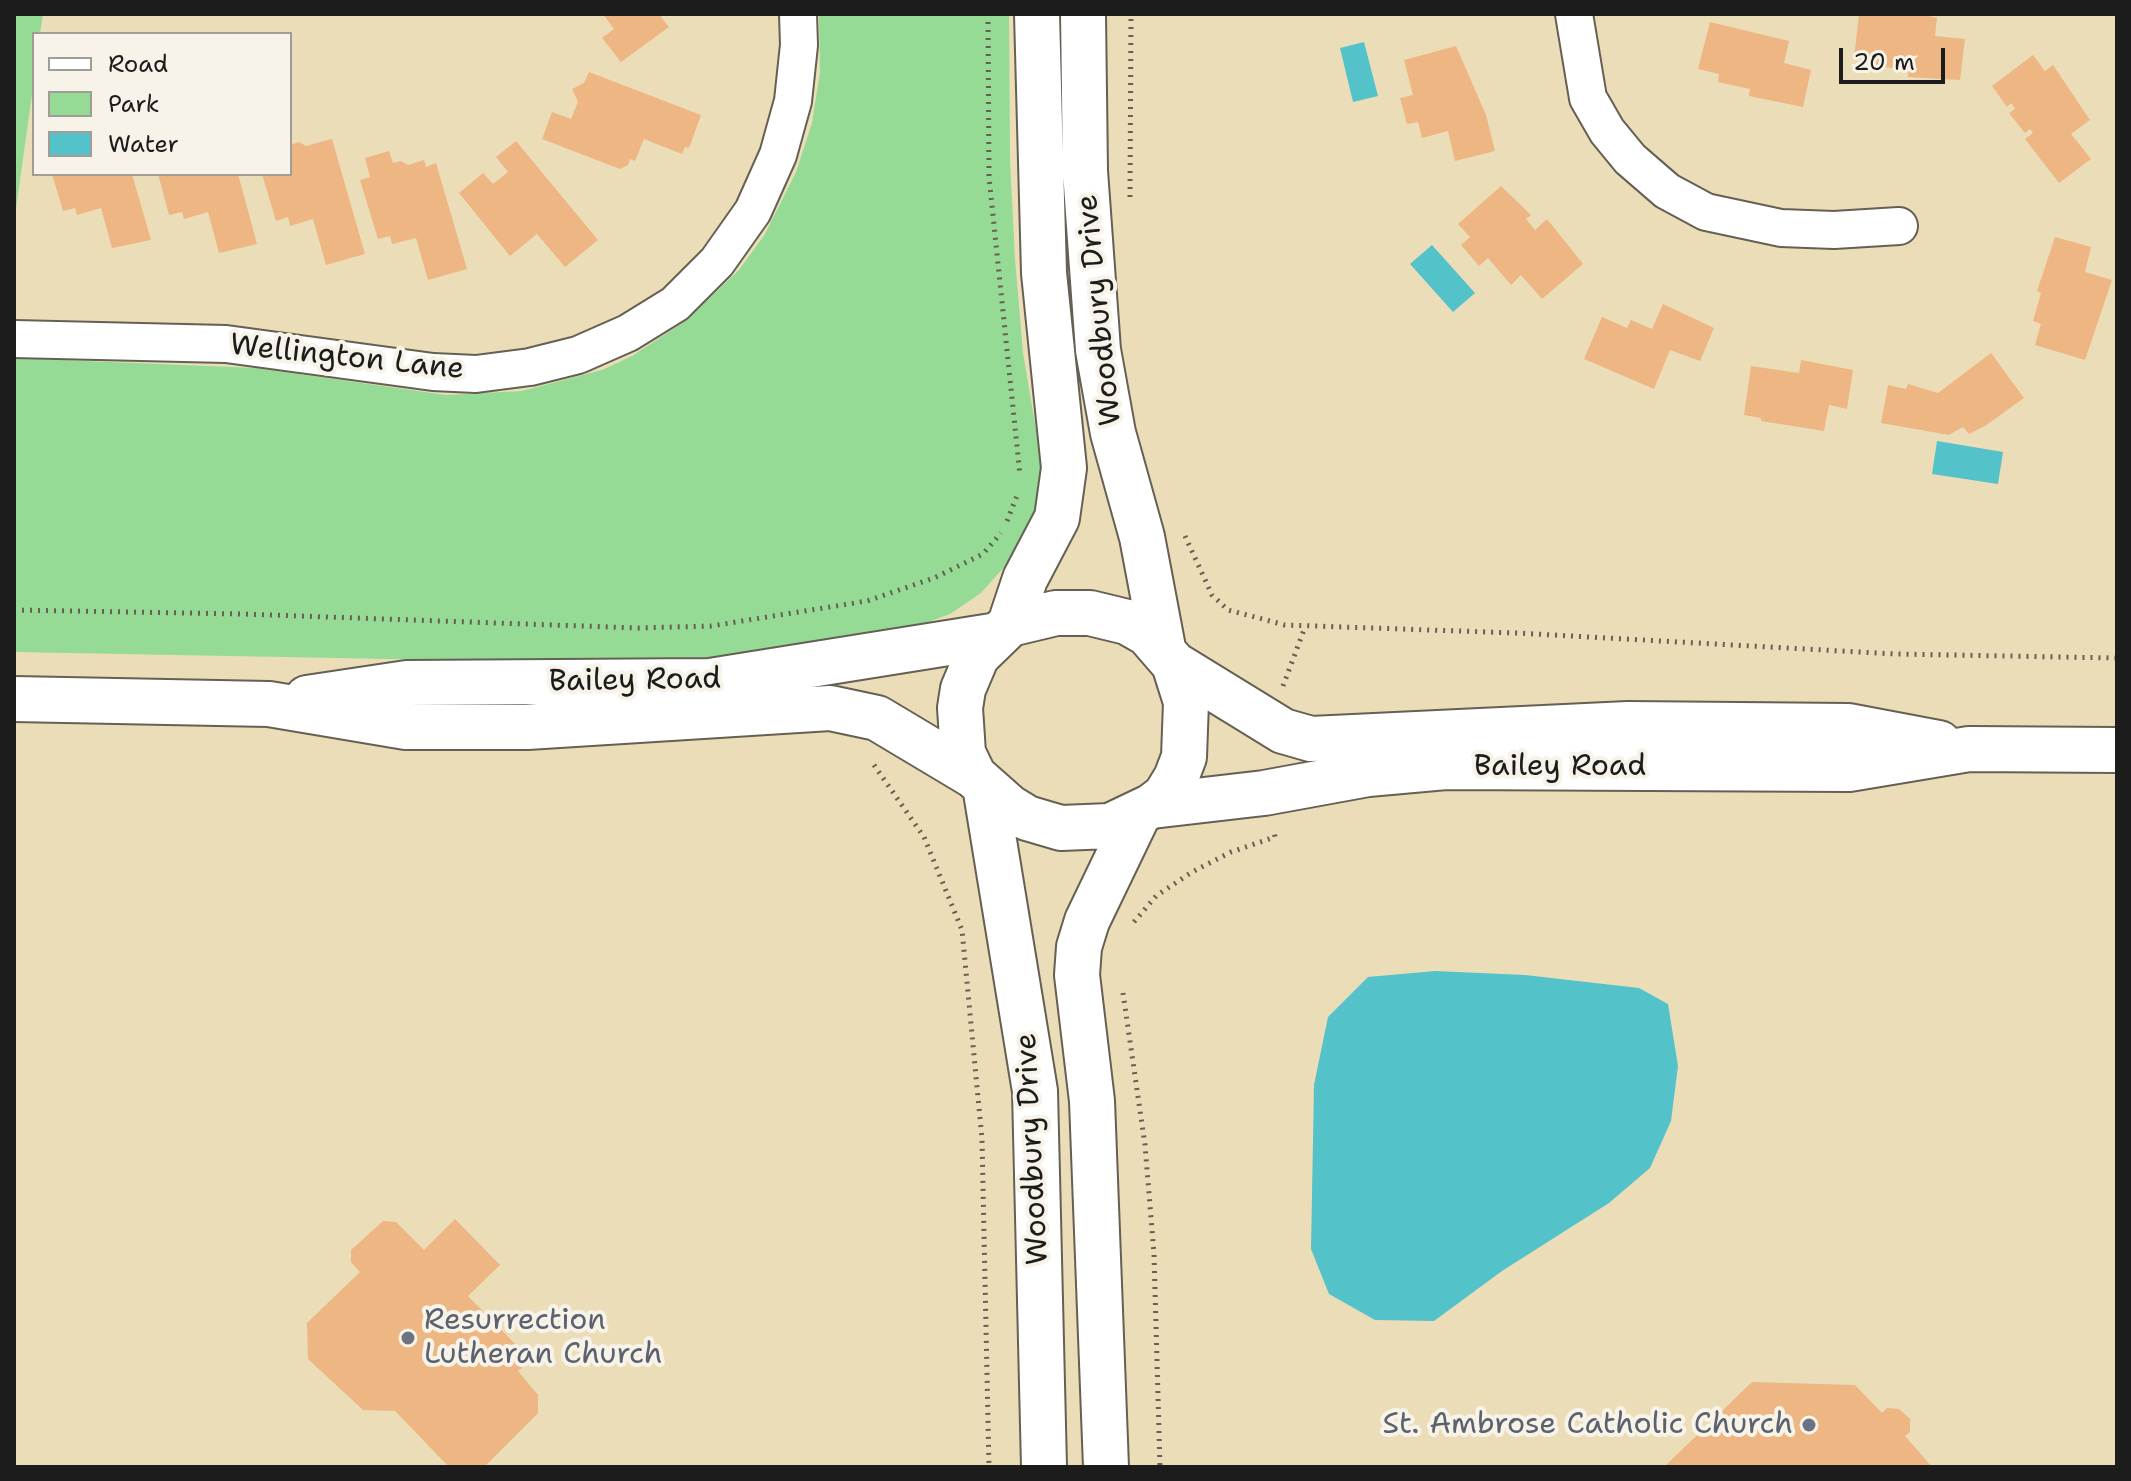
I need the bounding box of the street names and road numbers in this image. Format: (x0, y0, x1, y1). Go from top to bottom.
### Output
street label: Woodbury Drive (1070, 193, 1130, 427)
street label: Wellington Lane (228, 328, 466, 388)
street label: Bailey Road (548, 661, 722, 701)
street label: Bailey Road (1474, 749, 1646, 785)
street label: Woodbury Drive (1009, 1032, 1057, 1266)

